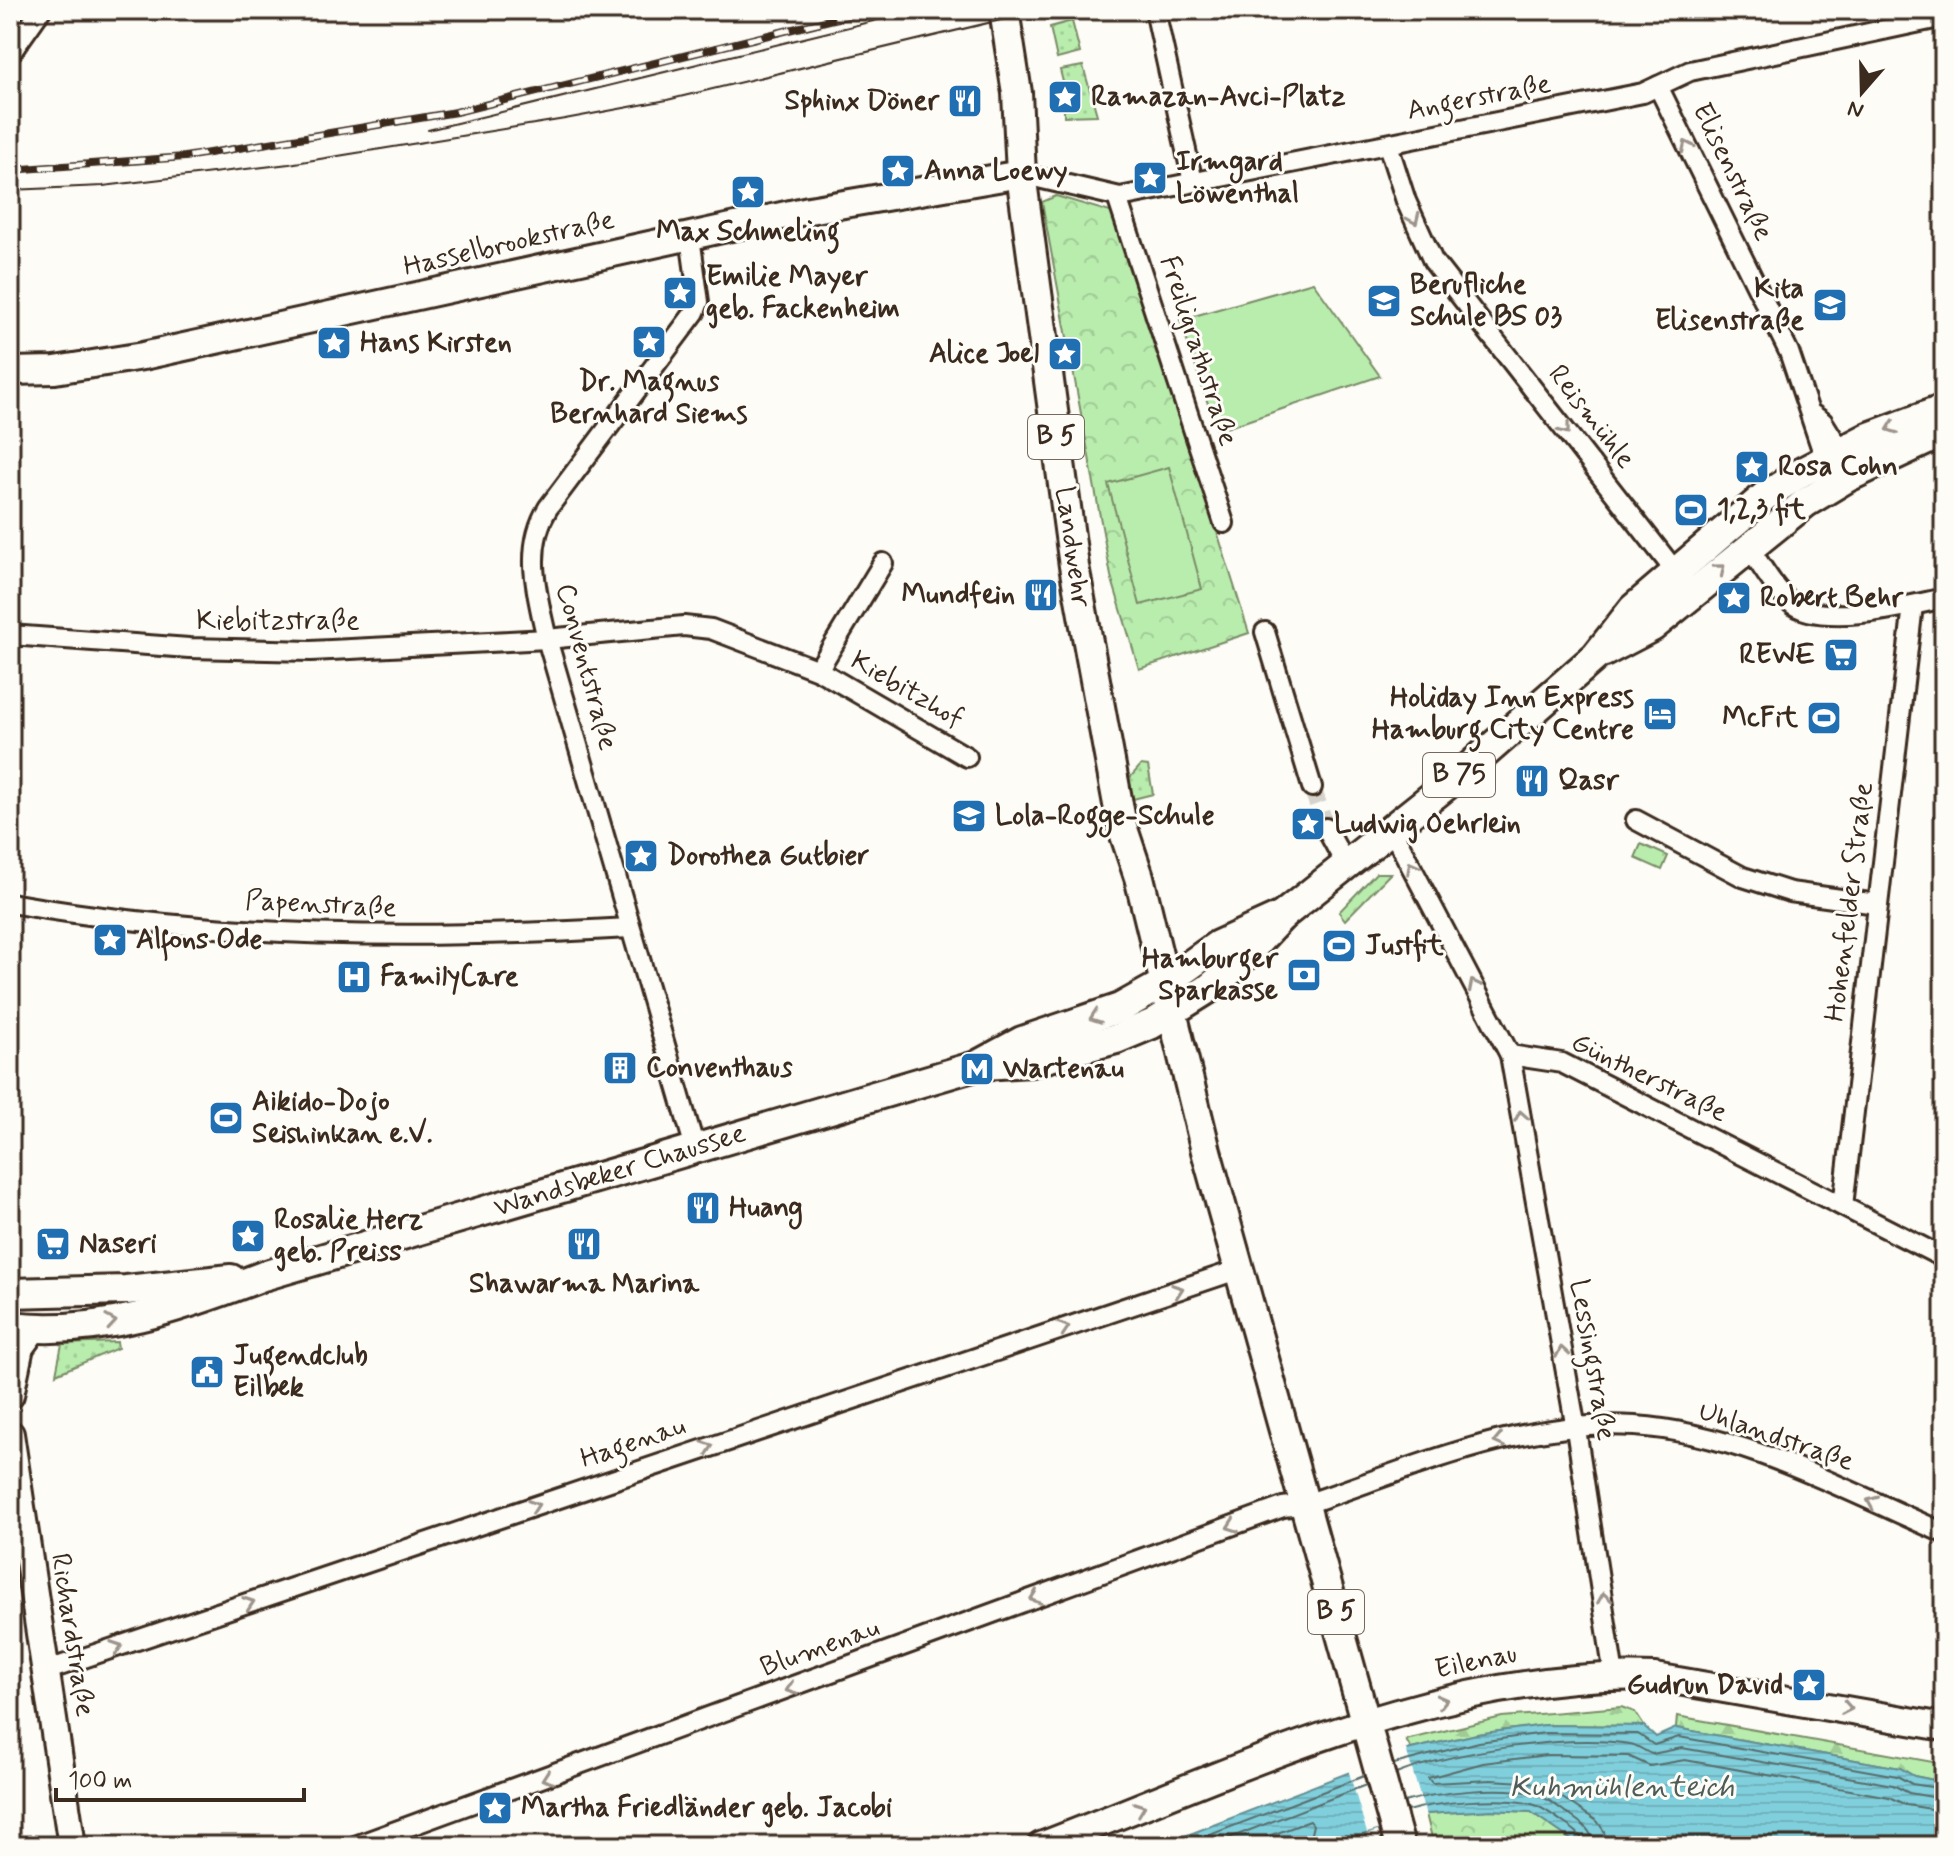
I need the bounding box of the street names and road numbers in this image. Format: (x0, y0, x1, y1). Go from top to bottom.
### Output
street label: Angerstraße (1404, 66, 1555, 133)
street label: Elisenstraße (1683, 97, 1781, 247)
street label: Hasselbrookstraße (400, 202, 618, 286)
street label: Freiligrathstraße (1150, 251, 1246, 451)
street label: Reismühle (1539, 357, 1643, 477)
road number: B 5 (1028, 415, 1084, 459)
street label: Landwehr (1045, 484, 1099, 611)
street label: Conventstraße (546, 580, 626, 754)
street label: Kiebitzstraße (196, 603, 360, 640)
street label: Kiebitzhof (843, 643, 971, 737)
road number: B 75 (1423, 753, 1495, 797)
street label: Hohenfelder Straße (1817, 780, 1883, 1024)
street label: Papenstraße (244, 883, 398, 927)
street label: Güntherstraße (1565, 1024, 1733, 1132)
street label: Wandsbeker Chaussee (490, 1115, 750, 1227)
street label: Lessingstraße (1557, 1277, 1624, 1444)
street label: Uhlandstraße (1693, 1393, 1859, 1481)
street label: Hagenau (575, 1408, 692, 1481)
street label: Richardstraße (41, 1551, 103, 1719)
road number: B 5 (1308, 1590, 1364, 1634)
street label: Blumenau (755, 1609, 885, 1687)
street label: Eilenau (1432, 1635, 1520, 1689)

